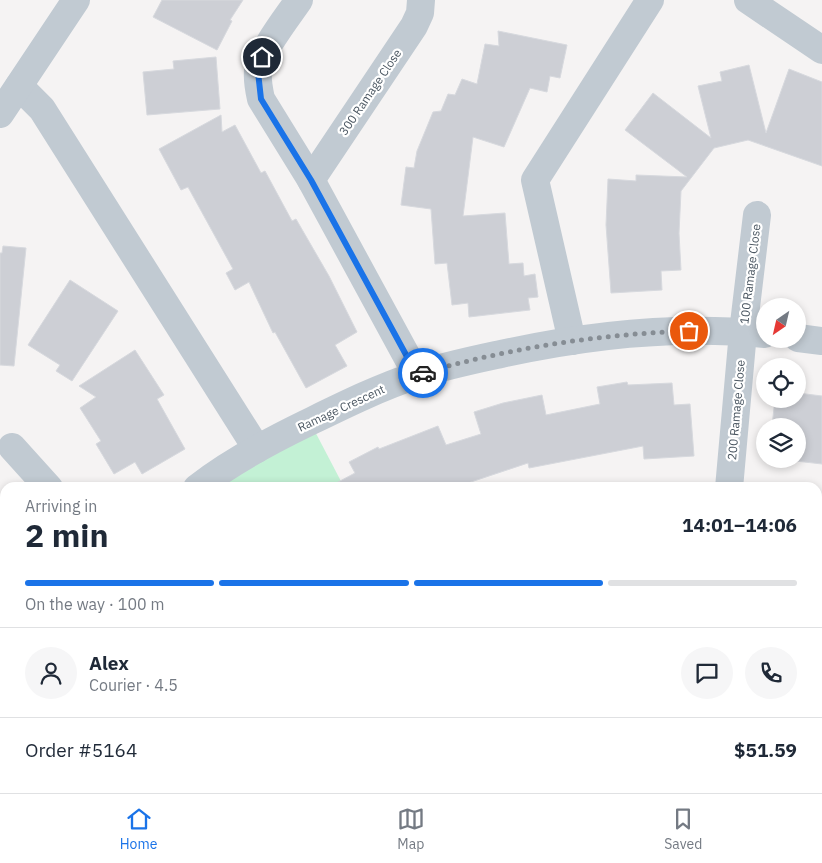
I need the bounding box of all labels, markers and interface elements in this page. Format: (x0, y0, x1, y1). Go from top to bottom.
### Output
pin (241, 36, 283, 78)
icon: home (248, 43, 276, 71)
street label: 300 Ramage Close (336, 46, 405, 138)
street label: 100 Ramage Close (736, 223, 764, 325)
north arrow (756, 298, 806, 348)
map controls (756, 298, 806, 468)
pin (668, 310, 710, 352)
icon: bag (675, 317, 703, 345)
courier (398, 348, 448, 398)
button: locate (756, 358, 806, 408)
icon: car (409, 359, 437, 387)
street label: 200 Ramage Close (724, 359, 748, 461)
street label: Ramage Crescent (295, 381, 387, 435)
button: layers (756, 418, 806, 468)
text: Arriving in (25, 496, 97, 516)
text: 14:01–14:06 (682, 513, 797, 537)
text: 2 min (25, 514, 109, 556)
text: On the way · 100 m (25, 594, 164, 614)
button: person (25, 647, 77, 699)
button: chat (681, 647, 733, 699)
button: phone (745, 647, 797, 699)
text: Alex (89, 651, 129, 675)
text: Courier · 4.5 (89, 675, 178, 695)
text: Order #5164 (25, 738, 137, 762)
text: $51.59 (734, 738, 797, 762)
tab: Home (120, 805, 157, 853)
tab: Map (397, 805, 425, 853)
tab: Saved (664, 805, 702, 853)

